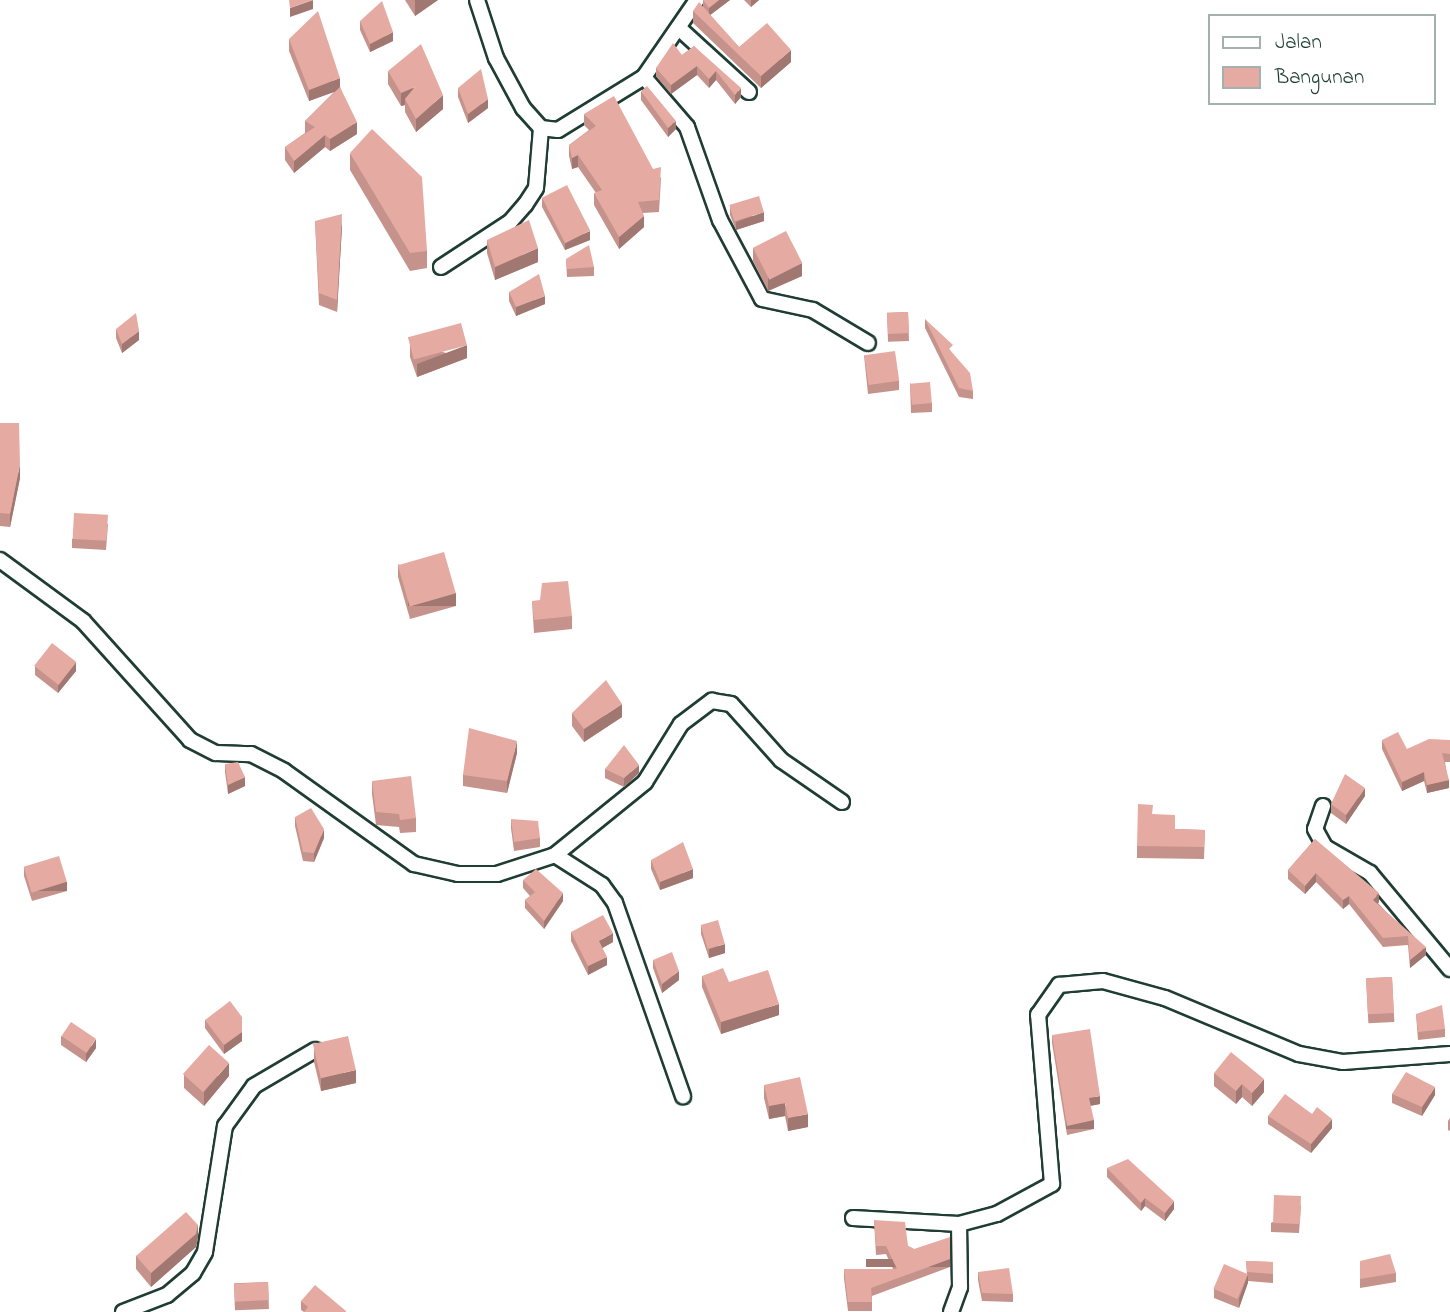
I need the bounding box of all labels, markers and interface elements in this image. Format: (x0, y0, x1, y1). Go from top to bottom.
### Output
legend (1208, 14, 1436, 105)
text: Jalan (1275, 28, 1322, 58)
text: Bangunan (1275, 63, 1364, 93)

